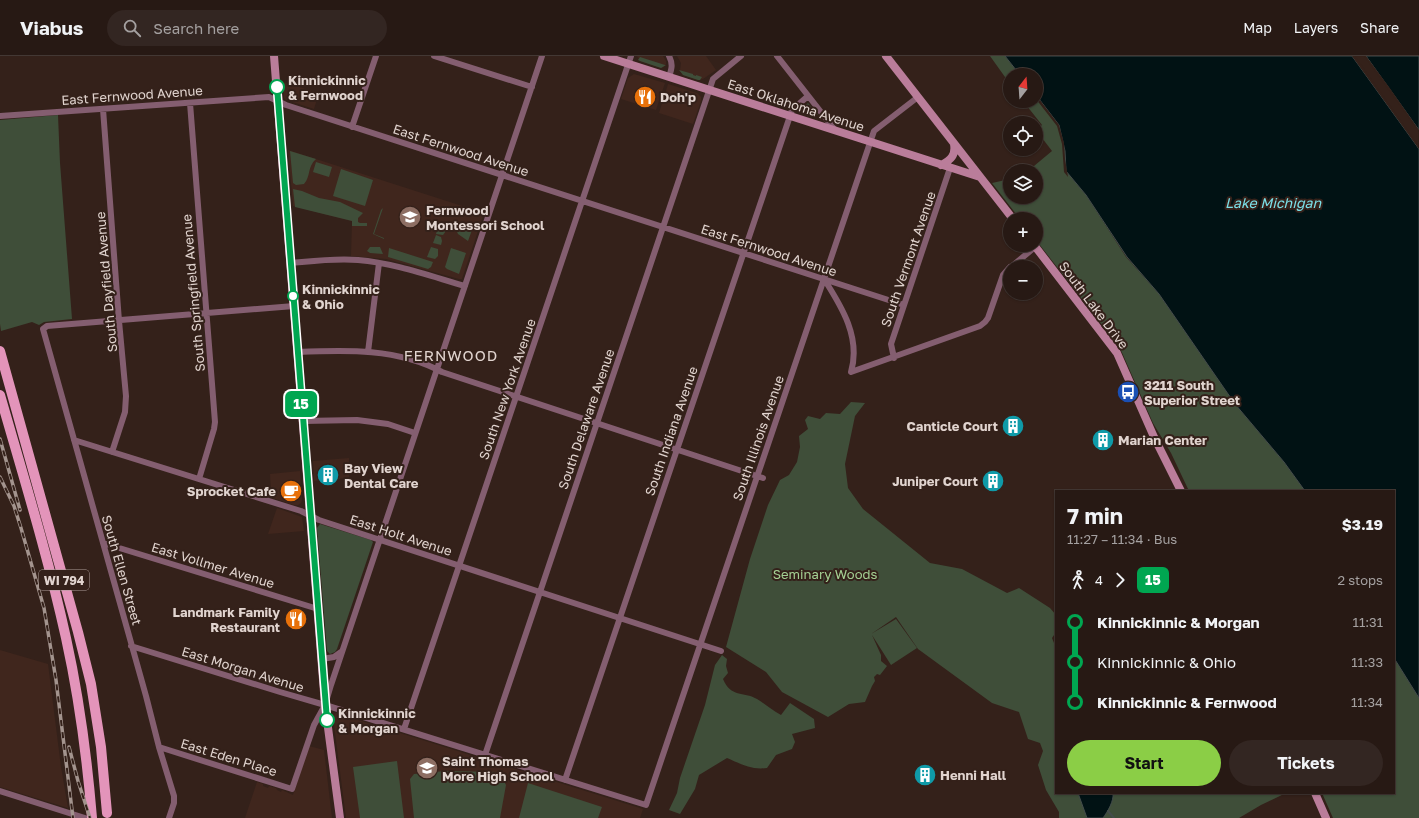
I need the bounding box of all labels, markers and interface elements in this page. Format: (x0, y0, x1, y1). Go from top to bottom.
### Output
search box (107, 10, 387, 46)
text: Viabus (20, 16, 83, 39)
icon: search (121, 17, 143, 39)
text: Search here (153, 19, 239, 37)
text: Map (1243, 19, 1272, 36)
text: Layers (1294, 19, 1338, 36)
text: Share (1360, 19, 1399, 36)
north arrow (1003, 68, 1043, 108)
map controls (1003, 68, 1043, 300)
place label: Kinnickinnic & Fernwood (288, 72, 366, 103)
street label: East Oklahoma Avenue (726, 75, 866, 135)
marker: Kinnickinnic & Fernwood (269, 79, 285, 95)
street label: East Fernwood Avenue (61, 82, 203, 108)
restaurant icon: Doh'p (632, 84, 658, 110)
place label: Doh'p (660, 89, 696, 105)
button: locate (1003, 116, 1043, 156)
street label: East Fernwood Avenue (391, 120, 531, 180)
button: layers (1003, 164, 1043, 204)
street label: South Vermont Avenue (877, 189, 939, 329)
water label: Lake Michigan (1225, 194, 1322, 211)
place label: Fernwood Montessori School (426, 202, 545, 233)
school or university icon: Fernwood Montessori School (397, 204, 423, 230)
street label: South Dayfield Avenue (92, 211, 120, 353)
button: + (1003, 212, 1043, 252)
street label: South Springfield Avenue (178, 213, 208, 373)
street label: East Fernwood Avenue (699, 220, 839, 280)
street label: South Lake Drive (1056, 258, 1132, 352)
button: − (1003, 260, 1043, 300)
place label: Kinnickinnic & Ohio (302, 281, 380, 312)
marker: Kinnickinnic & Ohio (287, 290, 299, 302)
street label: South New York Avenue (475, 316, 539, 462)
district label: FERNWOOD (404, 346, 498, 364)
street label: South Delaware Avenue (554, 347, 618, 491)
street label: South Indiana Avenue (641, 364, 701, 498)
street label: South Illinois Avenue (729, 373, 787, 503)
place label: 3211 South Superior Street (1144, 377, 1240, 408)
bus stop icon: 3211 South Superior Street (1115, 379, 1141, 405)
line badge: 15 (283, 391, 319, 417)
text: 15 (293, 395, 309, 412)
building icon: Canticle Court (1000, 413, 1026, 439)
place label: Canticle Court (907, 418, 998, 434)
building icon: Marian Center (1090, 427, 1116, 453)
place label: Marian Center (1118, 432, 1207, 448)
place label: Bay View Dental Care (344, 460, 419, 491)
building icon: Bay View Dental Care (315, 462, 341, 488)
building icon: Juniper Court (980, 468, 1006, 494)
place label: Juniper Court (892, 473, 978, 489)
cafe icon: Sprocket Cafe (278, 478, 304, 504)
place label: Sprocket Cafe (187, 483, 276, 499)
text: 7 min (1067, 502, 1123, 529)
street label: East Holt Avenue (348, 511, 454, 559)
street label: South Ellen Street (99, 513, 145, 627)
text: $3.19 (1342, 515, 1383, 533)
text: 11:27 – 11:34 · Bus (1067, 531, 1177, 547)
street label: East Vollmer Avenue (150, 539, 276, 591)
park label: Seminary Woods (773, 566, 877, 582)
icon: walk (1067, 569, 1089, 591)
icon: forward (1109, 569, 1131, 591)
road number: WI 794 (39, 570, 89, 590)
text: 15 (1145, 571, 1161, 588)
text: 4 (1095, 572, 1103, 588)
text: 2 stops (1337, 572, 1383, 588)
place label: Landmark Family Restaurant (172, 604, 280, 635)
restaurant icon: Landmark Family Restaurant (283, 606, 309, 632)
text: Kinnickinnic & Morgan (1097, 613, 1260, 631)
text: 11:31 (1353, 614, 1383, 630)
street label: East Morgan Avenue (180, 643, 306, 695)
text: Kinnickinnic & Ohio (1097, 653, 1236, 671)
text: 11:33 (1351, 654, 1383, 670)
text: Kinnickinnic & Fernwood (1097, 693, 1277, 711)
text: 11:34 (1351, 694, 1383, 710)
place label: Kinnickinnic & Morgan (338, 705, 416, 736)
marker: Kinnickinnic & Morgan (319, 712, 335, 728)
street label: East Eden Place (179, 735, 279, 779)
button: Start (1067, 740, 1221, 786)
button: Tickets (1229, 740, 1383, 786)
place label: Saint Thomas More High School (442, 753, 554, 784)
school or university icon: Saint Thomas More High School (414, 755, 440, 781)
building icon: Henni Hall (912, 762, 938, 788)
place label: Henni Hall (940, 767, 1007, 783)

